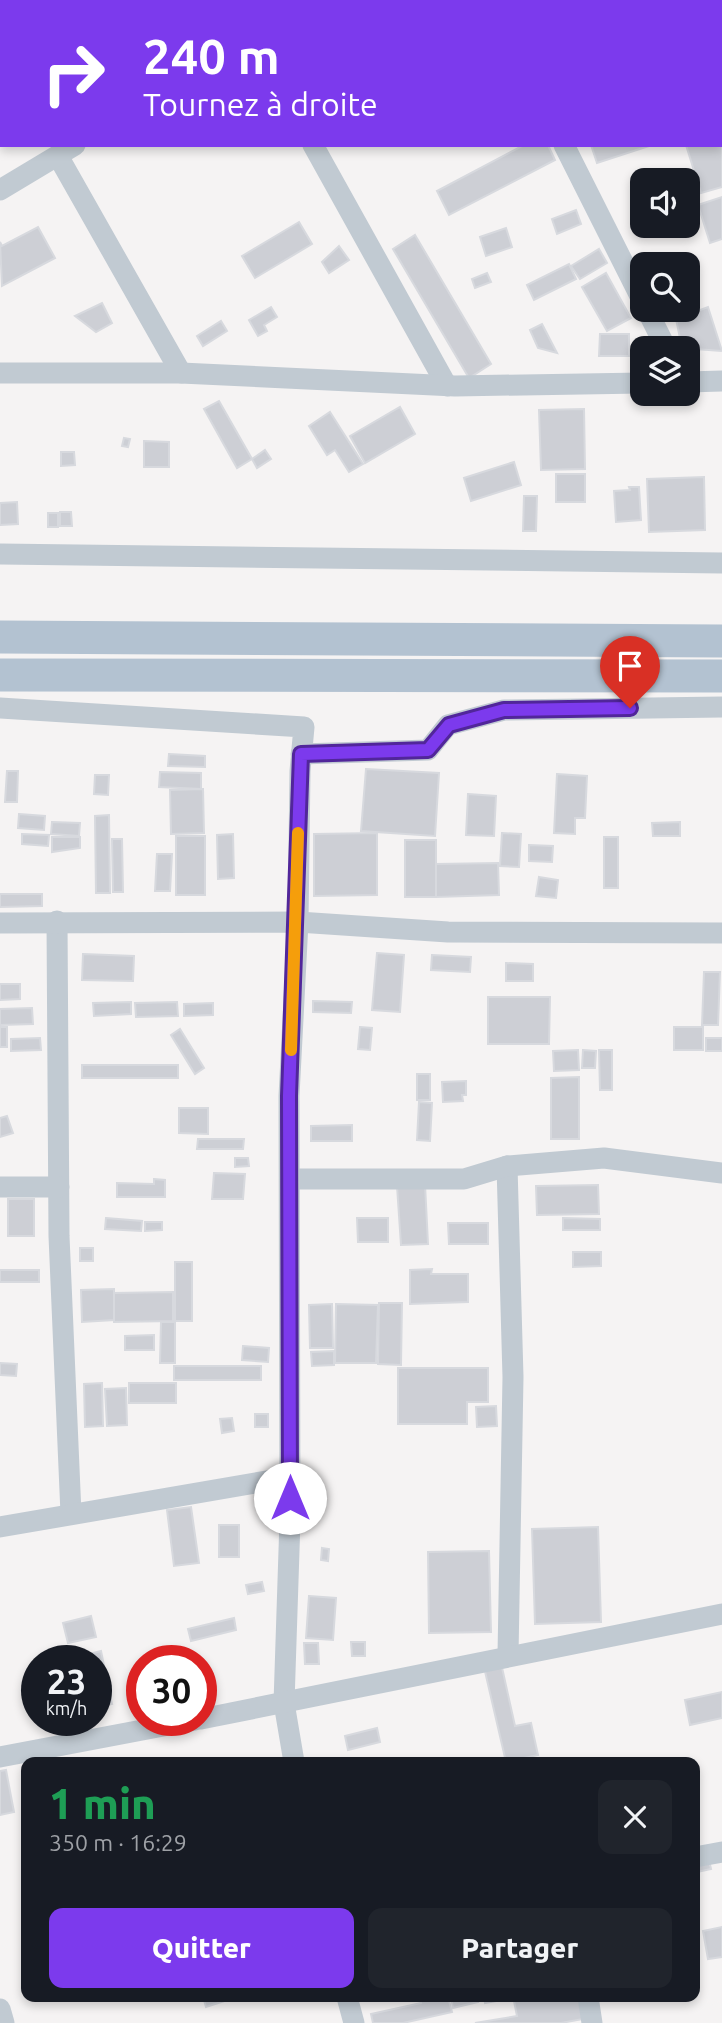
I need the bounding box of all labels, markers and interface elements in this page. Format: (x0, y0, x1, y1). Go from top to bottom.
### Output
icon: right (28, 28, 119, 119)
text: 240 m (143, 28, 280, 83)
text: Tournez à droite (143, 86, 378, 122)
map controls (630, 168, 700, 406)
button: sound (630, 168, 700, 238)
button: search (630, 252, 700, 322)
button: layers (630, 336, 700, 406)
pin (600, 636, 660, 708)
icon: arrive (611, 647, 649, 685)
position arrow (253, 1461, 327, 1535)
speed limit sign: 30 (126, 1645, 217, 1736)
text: 23 (47, 1661, 86, 1701)
text: km/h (46, 1698, 87, 1718)
text: 1 min (49, 1780, 156, 1827)
button: close (598, 1780, 672, 1854)
text: 350 m · 16:29 (49, 1830, 187, 1855)
button: Quitter (49, 1908, 354, 1988)
button: Partager (368, 1908, 672, 1988)

